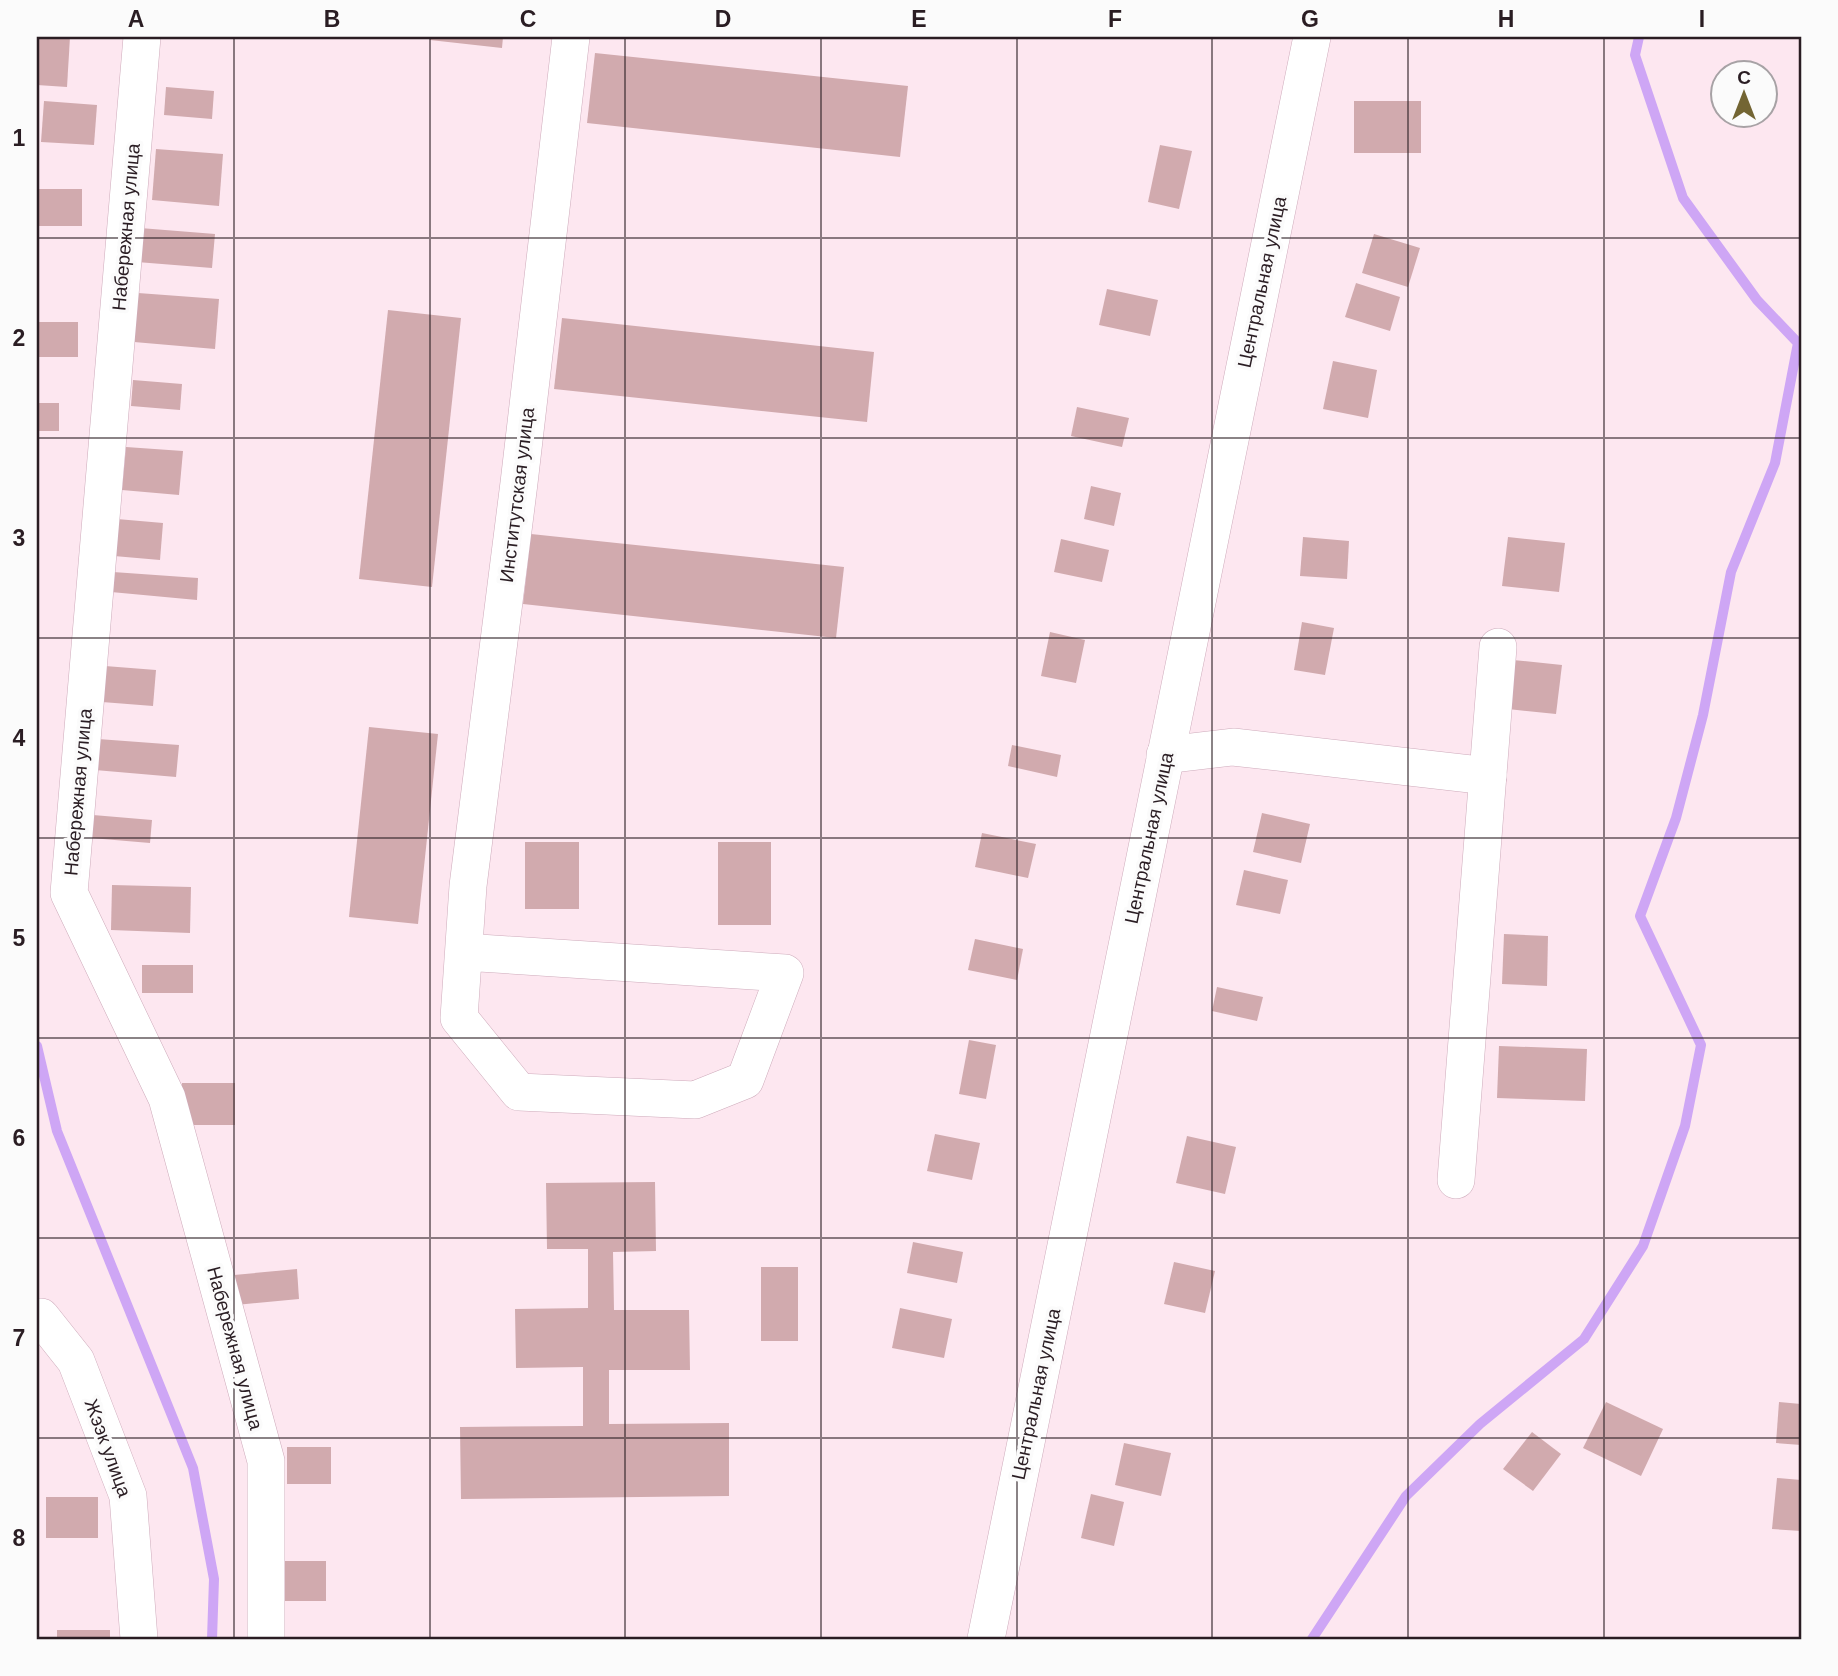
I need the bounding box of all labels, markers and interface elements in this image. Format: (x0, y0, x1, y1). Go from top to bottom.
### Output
text: A (128, 6, 144, 32)
text: B (324, 6, 340, 32)
text: C (520, 6, 536, 32)
text: D (715, 6, 731, 32)
text: E (911, 6, 927, 32)
text: F (1108, 6, 1122, 32)
text: G (1301, 6, 1319, 32)
text: H (1498, 6, 1514, 32)
text: I (1699, 6, 1705, 32)
north arrow (1708, 60, 1778, 130)
text: С (1737, 67, 1751, 88)
text: 1 (13, 125, 26, 151)
street label: Набережная улица (108, 142, 144, 312)
street label: Центральная улица (1234, 194, 1291, 370)
text: 2 (13, 325, 25, 351)
street label: Институтская улица (496, 406, 538, 584)
text: 3 (13, 525, 25, 551)
street label: Набережная улица (60, 707, 96, 877)
text: 4 (13, 725, 26, 751)
street label: Центральная улица (1121, 750, 1178, 926)
text: 5 (13, 925, 26, 951)
text: 6 (13, 1125, 25, 1151)
street label: Набережная улица (203, 1264, 267, 1432)
street label: Центральная улица (1008, 1306, 1065, 1482)
text: 7 (13, 1325, 25, 1351)
street label: Жээк улица (81, 1396, 136, 1500)
text: 8 (13, 1525, 26, 1551)

